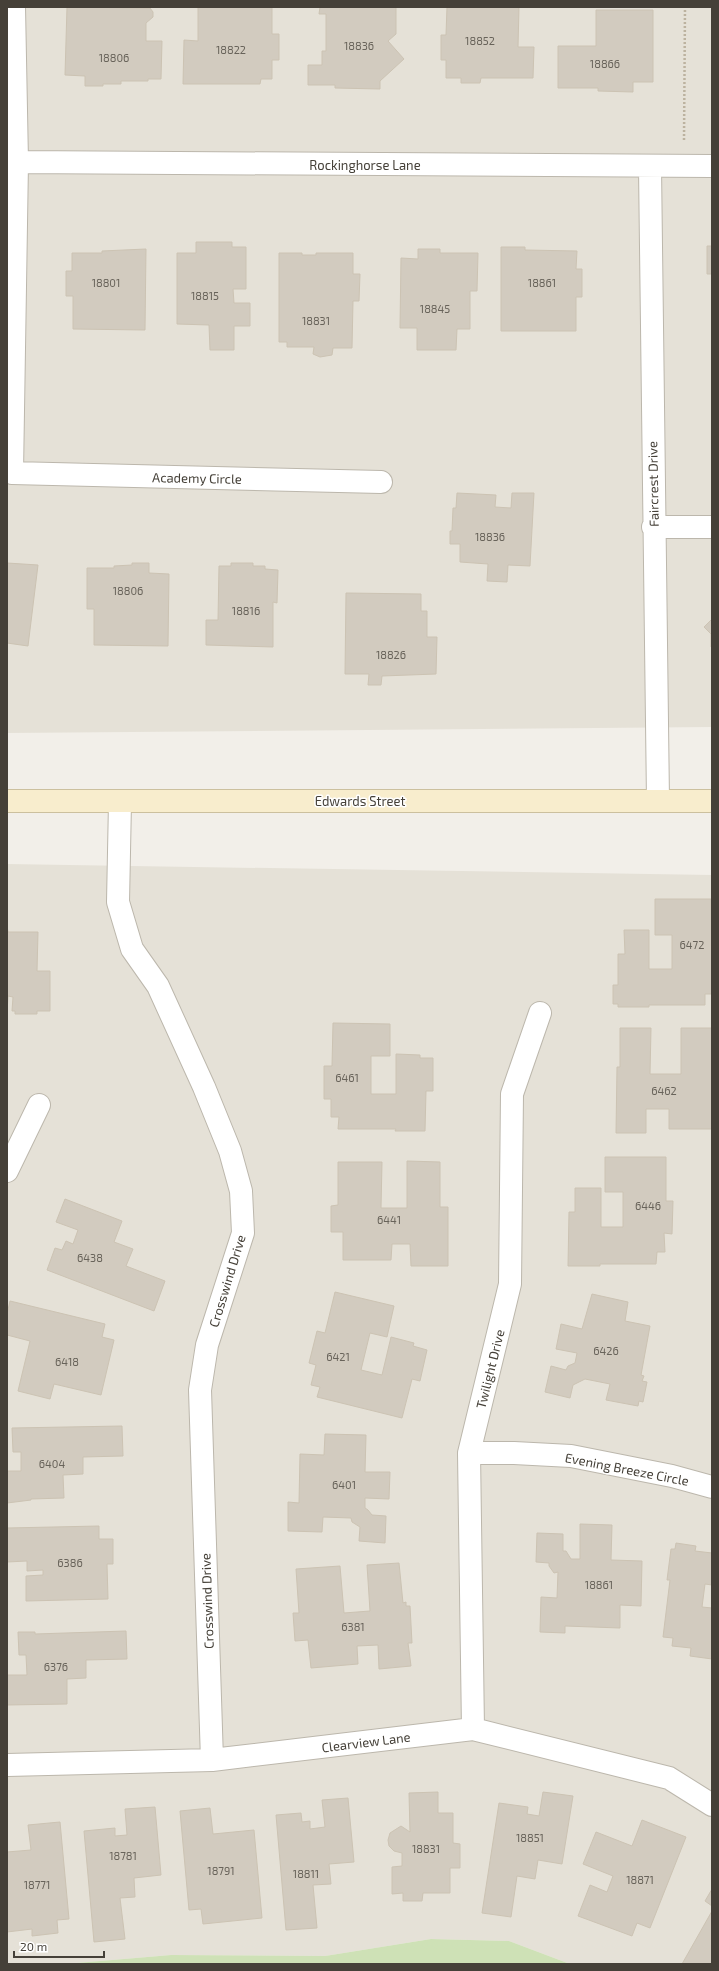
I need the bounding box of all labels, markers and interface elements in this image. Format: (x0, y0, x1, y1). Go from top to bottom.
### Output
house number: 18852 (465, 34, 495, 47)
house number: 18836 (344, 39, 374, 52)
house number: 18822 (216, 43, 246, 56)
house number: 18806 (99, 51, 129, 64)
house number: 18866 (590, 57, 620, 70)
street label: Rockinghorse Lane (309, 157, 421, 173)
house number: 18801 (92, 276, 120, 289)
house number: 18861 (528, 276, 556, 289)
house number: 18815 (191, 289, 219, 302)
house number: 18845 (420, 302, 450, 315)
house number: 18831 (302, 314, 330, 327)
street label: Faircrest Drive (644, 441, 662, 527)
street label: Academy Circle (152, 469, 242, 487)
house number: 18836 (475, 530, 505, 543)
house number: 18806 (113, 584, 143, 597)
house number: 18816 (232, 604, 260, 617)
house number: 18826 (376, 648, 406, 661)
street label: Edwards Street (315, 793, 405, 809)
house number: 6472 (680, 938, 704, 951)
house number: 6461 (335, 1071, 359, 1084)
house number: 6462 (651, 1084, 677, 1097)
house number: 6446 (635, 1199, 661, 1212)
house number: 6441 (377, 1213, 401, 1226)
street label: Crosswind Drive (205, 1233, 249, 1329)
house number: 6438 (77, 1251, 103, 1264)
street label: Twilight Drive (472, 1328, 508, 1410)
house number: 6426 (593, 1344, 619, 1357)
house number: 6421 (326, 1350, 350, 1363)
house number: 6418 (55, 1355, 79, 1368)
street label: Evening Breeze Circle (564, 1449, 690, 1489)
house number: 6404 (39, 1457, 65, 1470)
house number: 6401 (332, 1478, 356, 1491)
street label: Crosswind Drive (197, 1553, 217, 1649)
house number: 6386 (57, 1556, 83, 1569)
house number: 18861 (585, 1578, 613, 1591)
house number: 6381 (341, 1620, 365, 1633)
house number: 6376 (44, 1660, 68, 1673)
street label: Clearview Lane (321, 1729, 411, 1755)
house number: 18851 (516, 1831, 544, 1844)
house number: 18831 (412, 1842, 440, 1855)
house number: 18781 (109, 1849, 137, 1862)
house number: 18791 (207, 1864, 235, 1877)
house number: 18811 (293, 1867, 319, 1880)
house number: 18871 (626, 1873, 654, 1886)
house number: 18771 (24, 1878, 50, 1891)
scale bar (14, 1933, 104, 1959)
text: 20 m (20, 1939, 47, 1953)

